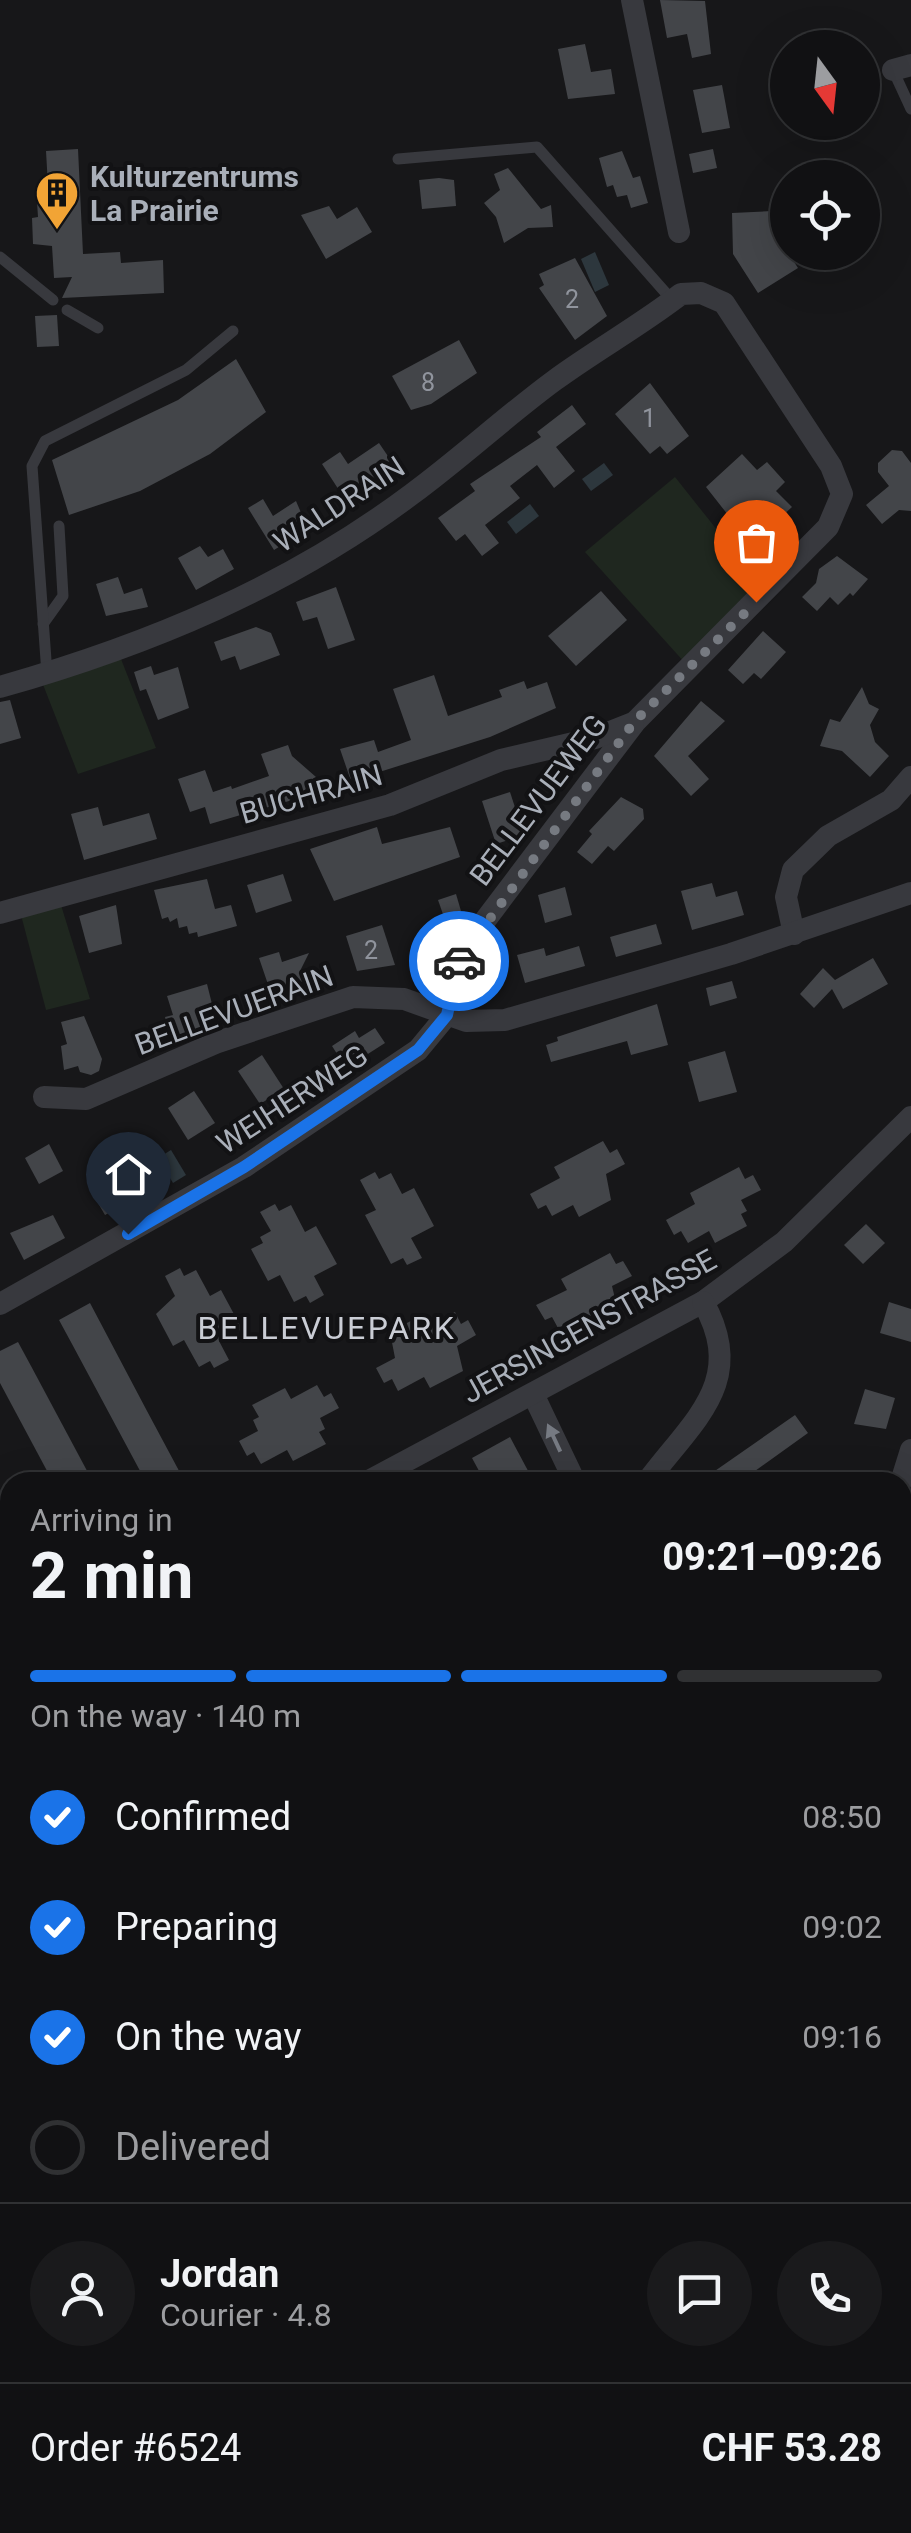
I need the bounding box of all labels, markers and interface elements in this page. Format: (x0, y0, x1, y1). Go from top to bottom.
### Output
north arrow (770, 30, 880, 140)
map controls (770, 30, 880, 270)
place label: Kulturzentrums La Prairie (90, 159, 299, 228)
button: locate (770, 160, 880, 270)
building icon: Kulturzentrums La Prairie (34, 170, 80, 231)
house number: 2 (565, 285, 579, 314)
house number: 8 (421, 368, 435, 397)
house number: 1 (642, 404, 656, 433)
street label: WALDRAIN (267, 449, 411, 559)
pin (714, 500, 799, 603)
icon: bag (729, 515, 784, 570)
street label: BELLEVUEWEG (462, 708, 614, 892)
street label: BUCHRAIN (236, 757, 386, 831)
courier (409, 911, 509, 1011)
icon: car (432, 934, 487, 989)
house number: 2 (364, 936, 378, 965)
street label: BELLEVUERAIN (130, 958, 338, 1062)
street label: WEIHERWEG (210, 1037, 374, 1161)
pin (86, 1132, 171, 1235)
icon: home (101, 1147, 156, 1202)
street label: JERSINGENSTRASSE (456, 1242, 722, 1410)
district label: BELLEVUEPARK (198, 1309, 456, 1347)
one-way arrow (546, 1423, 563, 1452)
text: Arriving in (30, 1501, 173, 1539)
text: 09:21–09:26 (662, 1535, 882, 1579)
text: 2 min (30, 1538, 193, 1614)
text: On the way · 140 m (30, 1697, 301, 1735)
icon: check (30, 1790, 85, 1845)
text: Confirmed (115, 1795, 291, 1839)
text: 08:50 (802, 1798, 882, 1836)
icon: check (30, 1900, 85, 1955)
text: Preparing (115, 1905, 278, 1949)
text: 09:02 (802, 1908, 882, 1946)
icon: check (30, 2010, 85, 2065)
text: On the way (115, 2015, 301, 2059)
text: 09:16 (802, 2018, 882, 2056)
text: Delivered (115, 2125, 271, 2169)
button: person (30, 2241, 135, 2346)
button: chat (647, 2241, 752, 2346)
button: phone (777, 2241, 882, 2346)
text: Jordan (160, 2252, 279, 2296)
text: Courier · 4.8 (160, 2296, 332, 2334)
text: Order #6524 (30, 2426, 241, 2470)
text: CHF 53.28 (702, 2426, 882, 2470)

